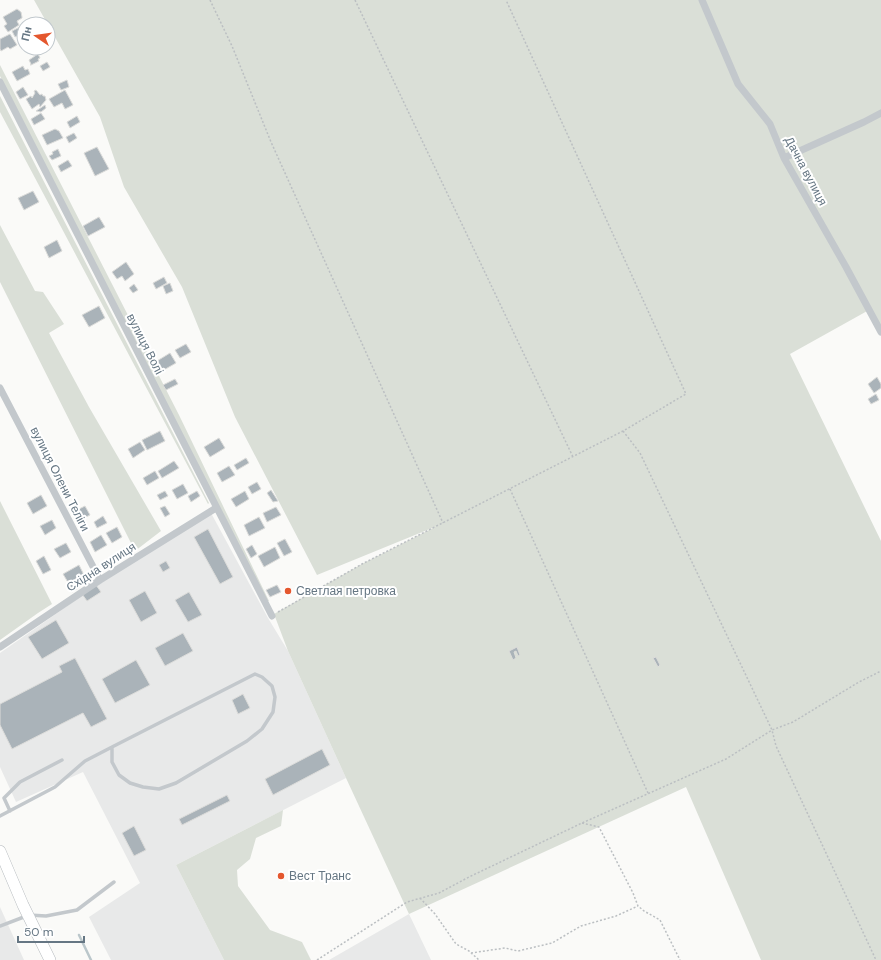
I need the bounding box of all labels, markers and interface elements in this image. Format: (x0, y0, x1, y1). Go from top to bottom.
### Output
north arrow (16, 16, 56, 56)
text: Пн (18, 25, 35, 42)
street label: Дачна вулиця (781, 134, 831, 208)
street label: вулиця Волі (123, 311, 167, 377)
street label: вулиця Олени Теліги (27, 424, 93, 534)
street label: Східна вулиця (63, 539, 139, 595)
place label: Светлая петровка (296, 583, 396, 599)
marker: Светлая петровка (283, 586, 293, 596)
place label: Вест Транс (289, 868, 351, 884)
marker: Вест Транс (276, 871, 286, 881)
scale bar (18, 918, 84, 944)
text: 50 m (24, 924, 53, 940)

